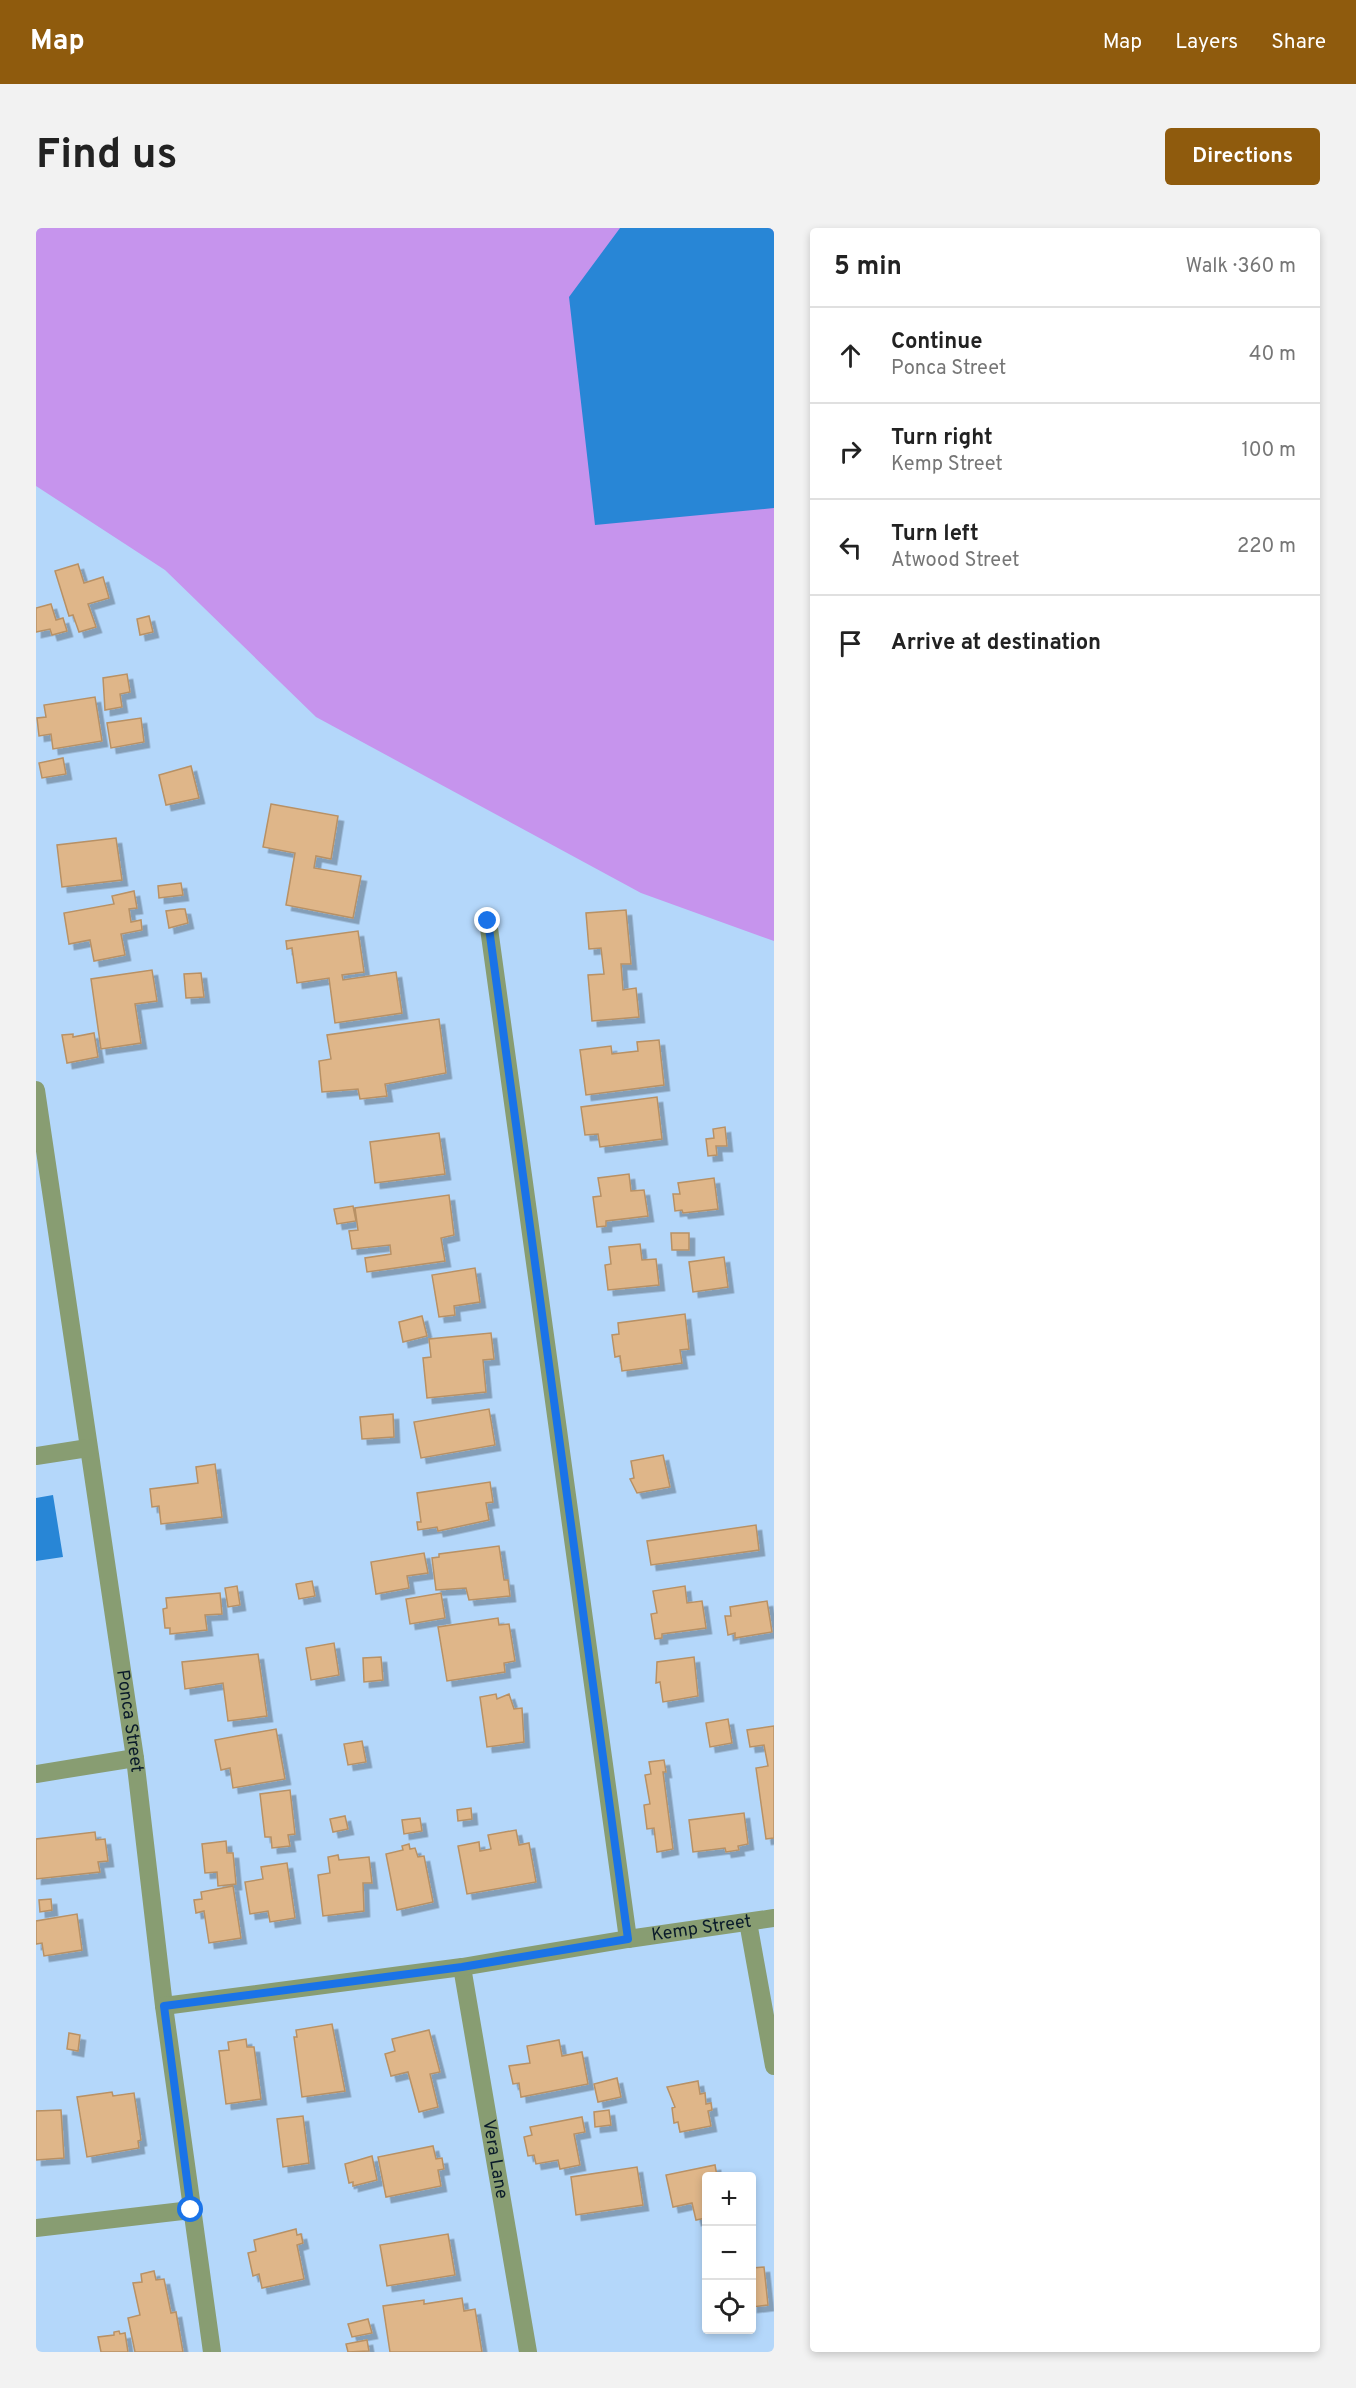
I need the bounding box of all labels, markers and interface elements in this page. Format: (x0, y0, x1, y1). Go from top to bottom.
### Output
text: Map (30, 24, 85, 60)
text: Map (1103, 29, 1142, 56)
text: Layers (1175, 29, 1238, 56)
text: Share (1271, 29, 1326, 56)
button: Directions (1165, 128, 1320, 185)
text: Find us (36, 130, 177, 183)
text: 5 min (834, 251, 902, 284)
text: Walk · 360 m (1185, 254, 1296, 280)
text: Continue (891, 329, 982, 356)
icon: ahead (834, 339, 867, 372)
text: 40 m (1249, 342, 1296, 368)
text: Ponca Street (891, 356, 1006, 382)
text: Turn right (891, 425, 993, 452)
icon: right (834, 435, 867, 468)
text: 100 m (1241, 438, 1296, 464)
text: Kemp Street (891, 452, 1003, 478)
text: Turn left (891, 521, 979, 548)
icon: left (834, 531, 867, 564)
text: 220 m (1237, 534, 1296, 560)
text: Atwood Street (891, 548, 1020, 574)
icon: arrive (834, 627, 867, 660)
text: Arrive at destination (891, 630, 1101, 657)
route end (474, 907, 500, 933)
street label: Ponca Street (111, 1668, 148, 1774)
street label: Kemp Street (650, 1910, 753, 1947)
street label: Vera Lane (477, 2118, 513, 2201)
map controls (702, 2172, 756, 2334)
button: + (702, 2172, 756, 2226)
route start (177, 2196, 203, 2222)
button: − (702, 2226, 756, 2280)
button: locate (702, 2280, 756, 2334)

